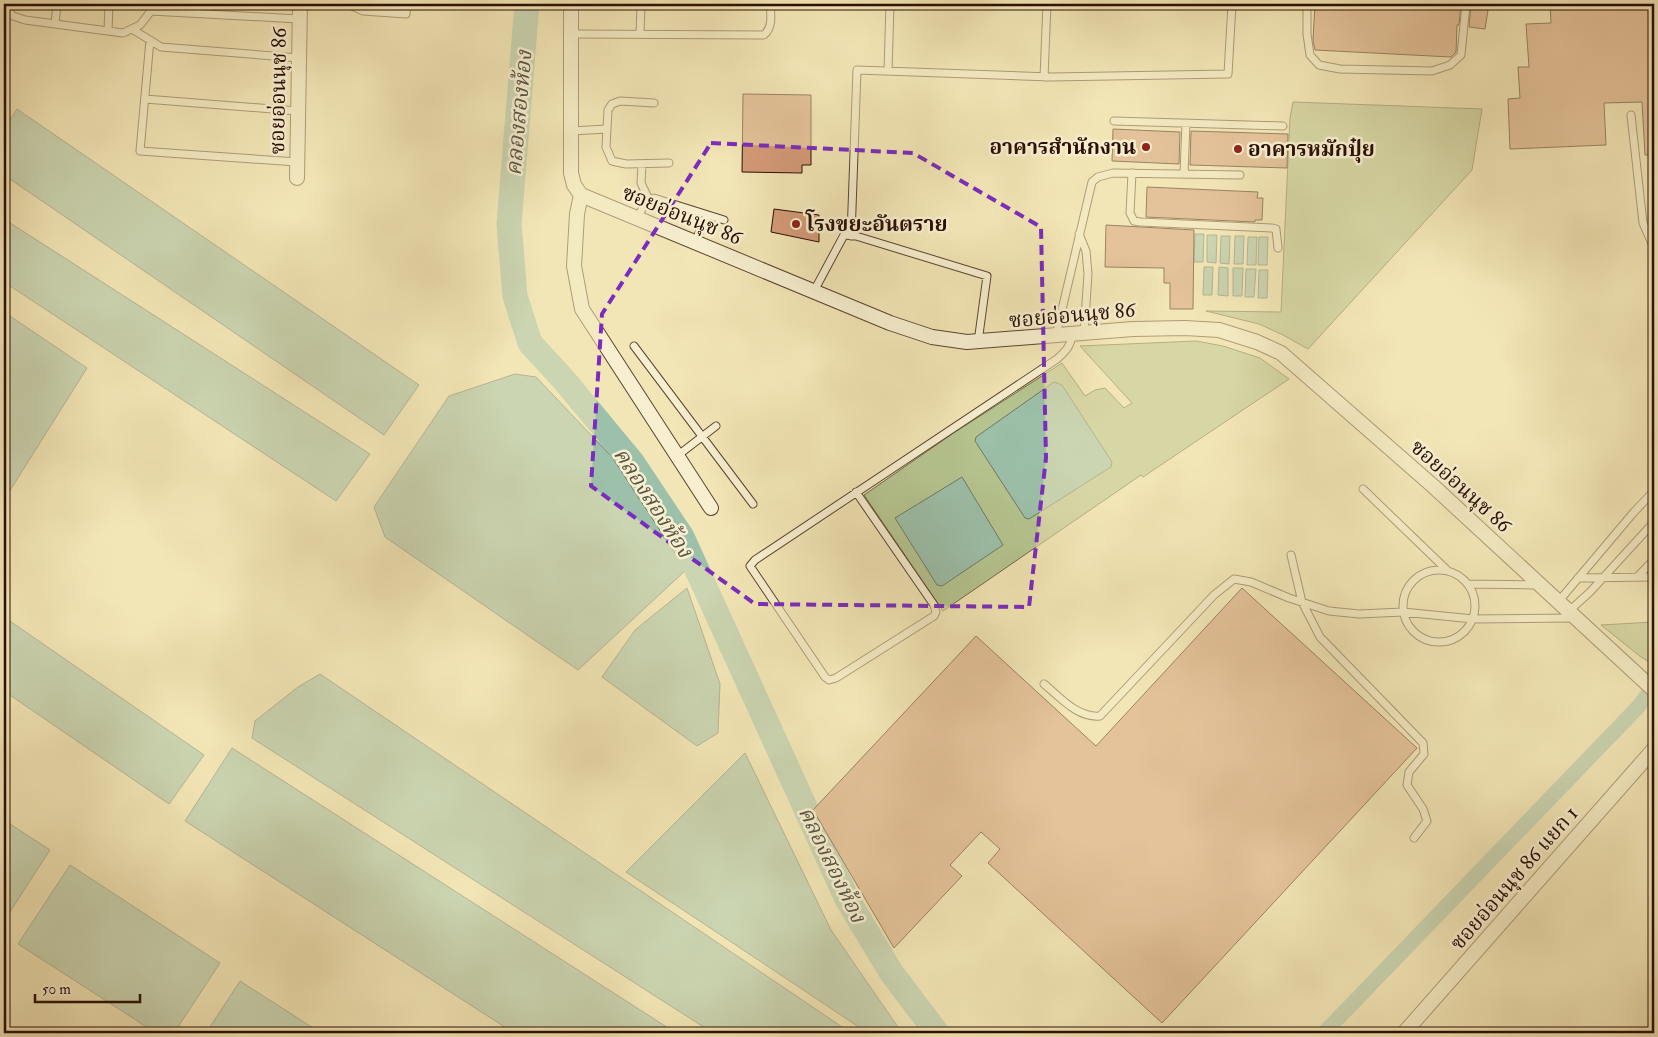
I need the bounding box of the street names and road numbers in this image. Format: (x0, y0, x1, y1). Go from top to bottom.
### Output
street label: ซอยอ่อนนุช 86 (264, 26, 293, 155)
street label: ซอยอ่อนนุช 86 (618, 179, 747, 252)
street label: ซอยอ่อนนุช 86 (1008, 296, 1138, 334)
street label: ซอยอ่อนนุช 86 (1405, 434, 1518, 540)
street label: ซอยอ่อนนุช 86 แยก 1 (1444, 801, 1584, 956)

